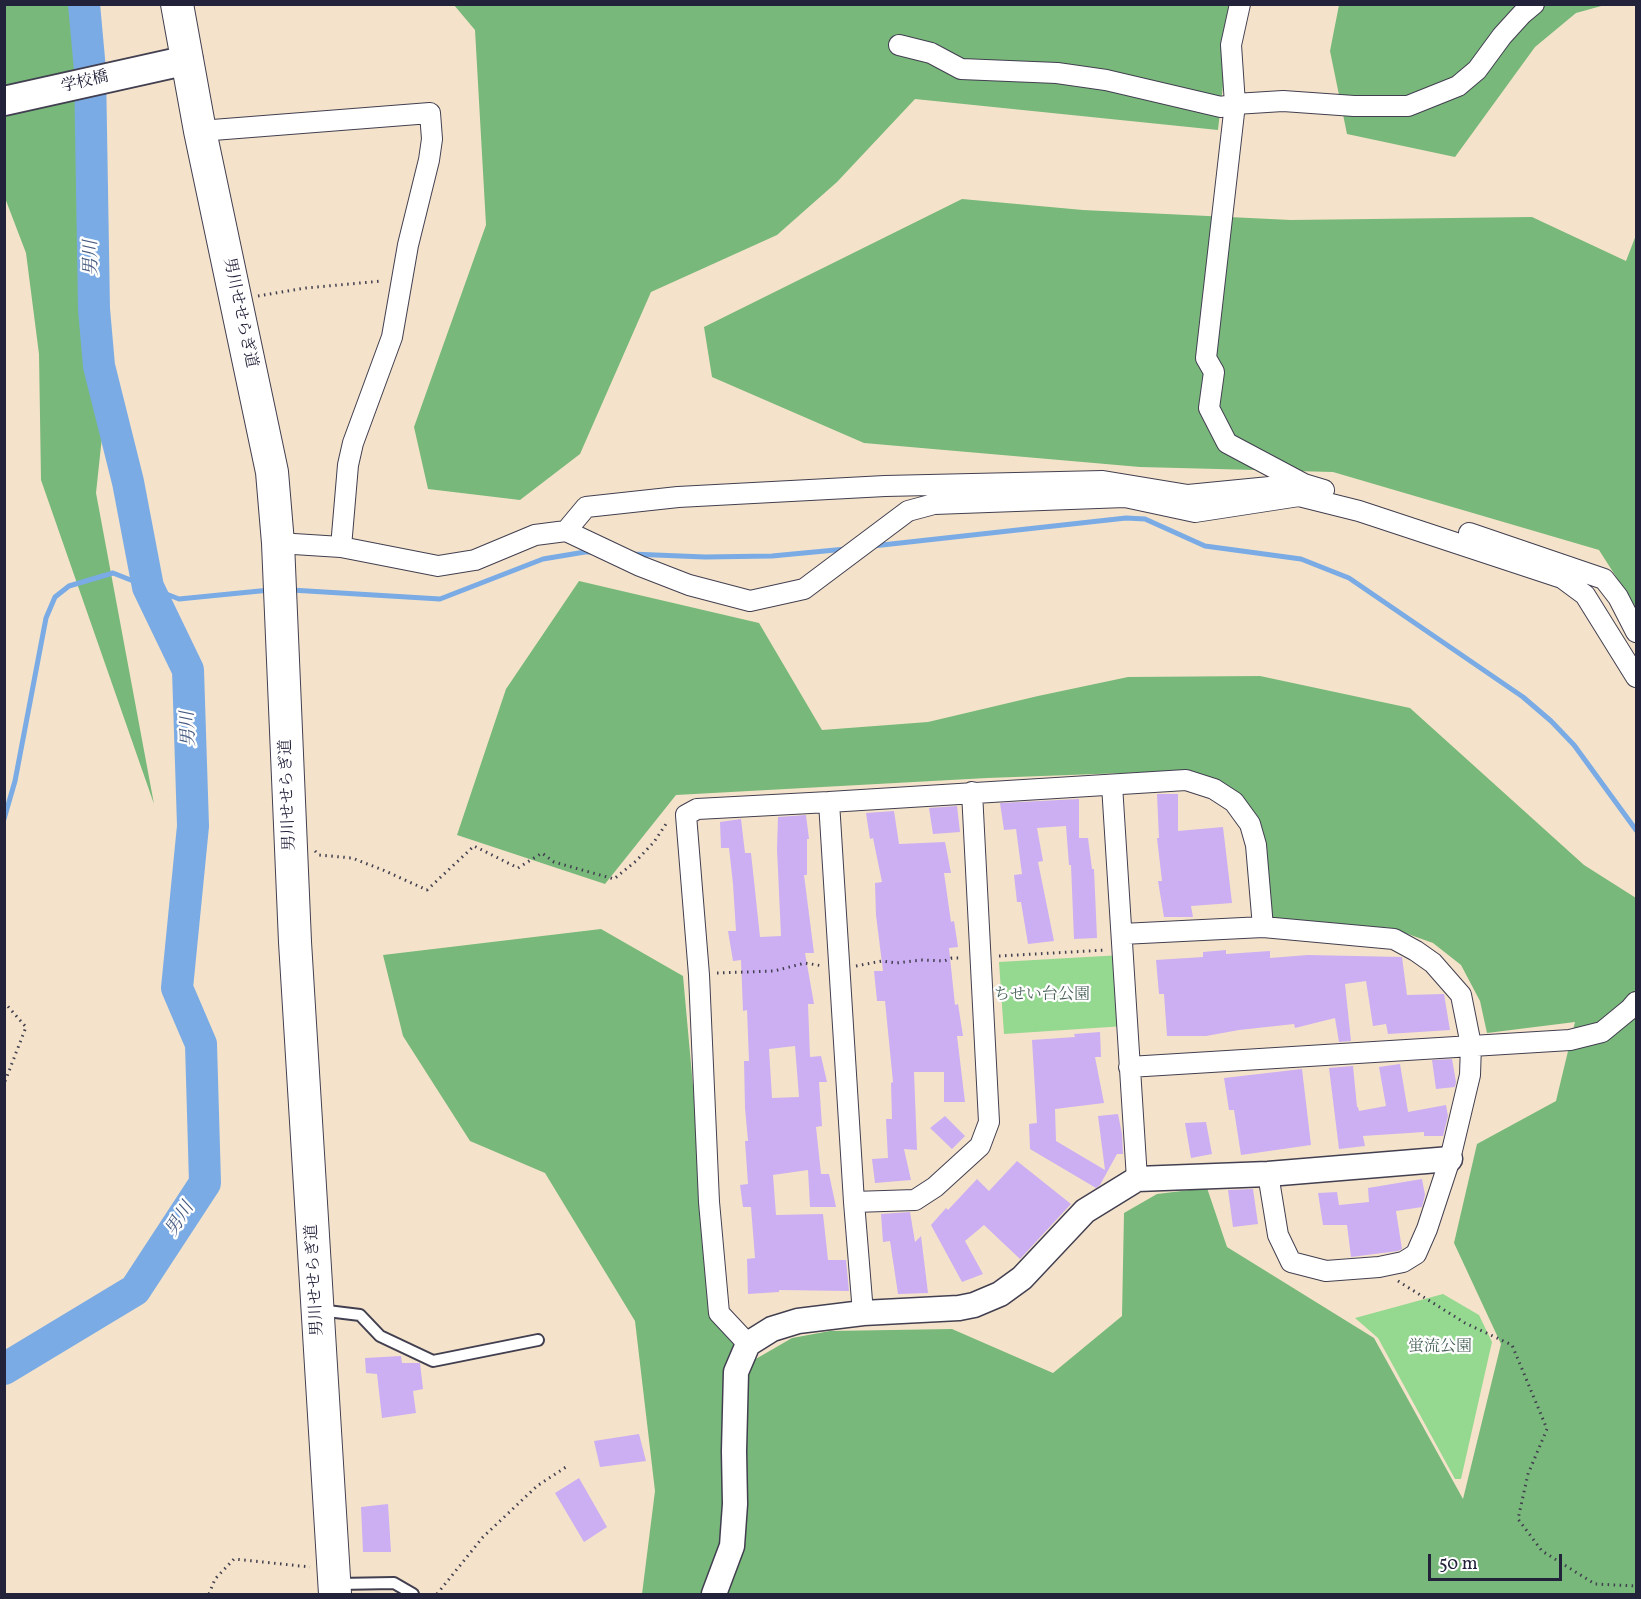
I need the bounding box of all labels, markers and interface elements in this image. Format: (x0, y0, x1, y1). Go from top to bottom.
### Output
street label: 学校橋 (59, 68, 111, 98)
water label: 男川 (82, 240, 104, 276)
street label: 男川せせらぎ道 (218, 256, 260, 370)
water label: 男川 (179, 711, 201, 747)
street label: 男川せせらぎ道 (277, 739, 301, 851)
park label: ちせい台公園 (994, 986, 1090, 1006)
water label: 男川 (162, 1199, 200, 1241)
street label: 男川せせらぎ道 (303, 1224, 329, 1336)
park label: 蛍流公園 (1408, 1338, 1472, 1358)
scale bar (1431, 1542, 1564, 1580)
text: 50 m (1439, 1552, 1478, 1577)

